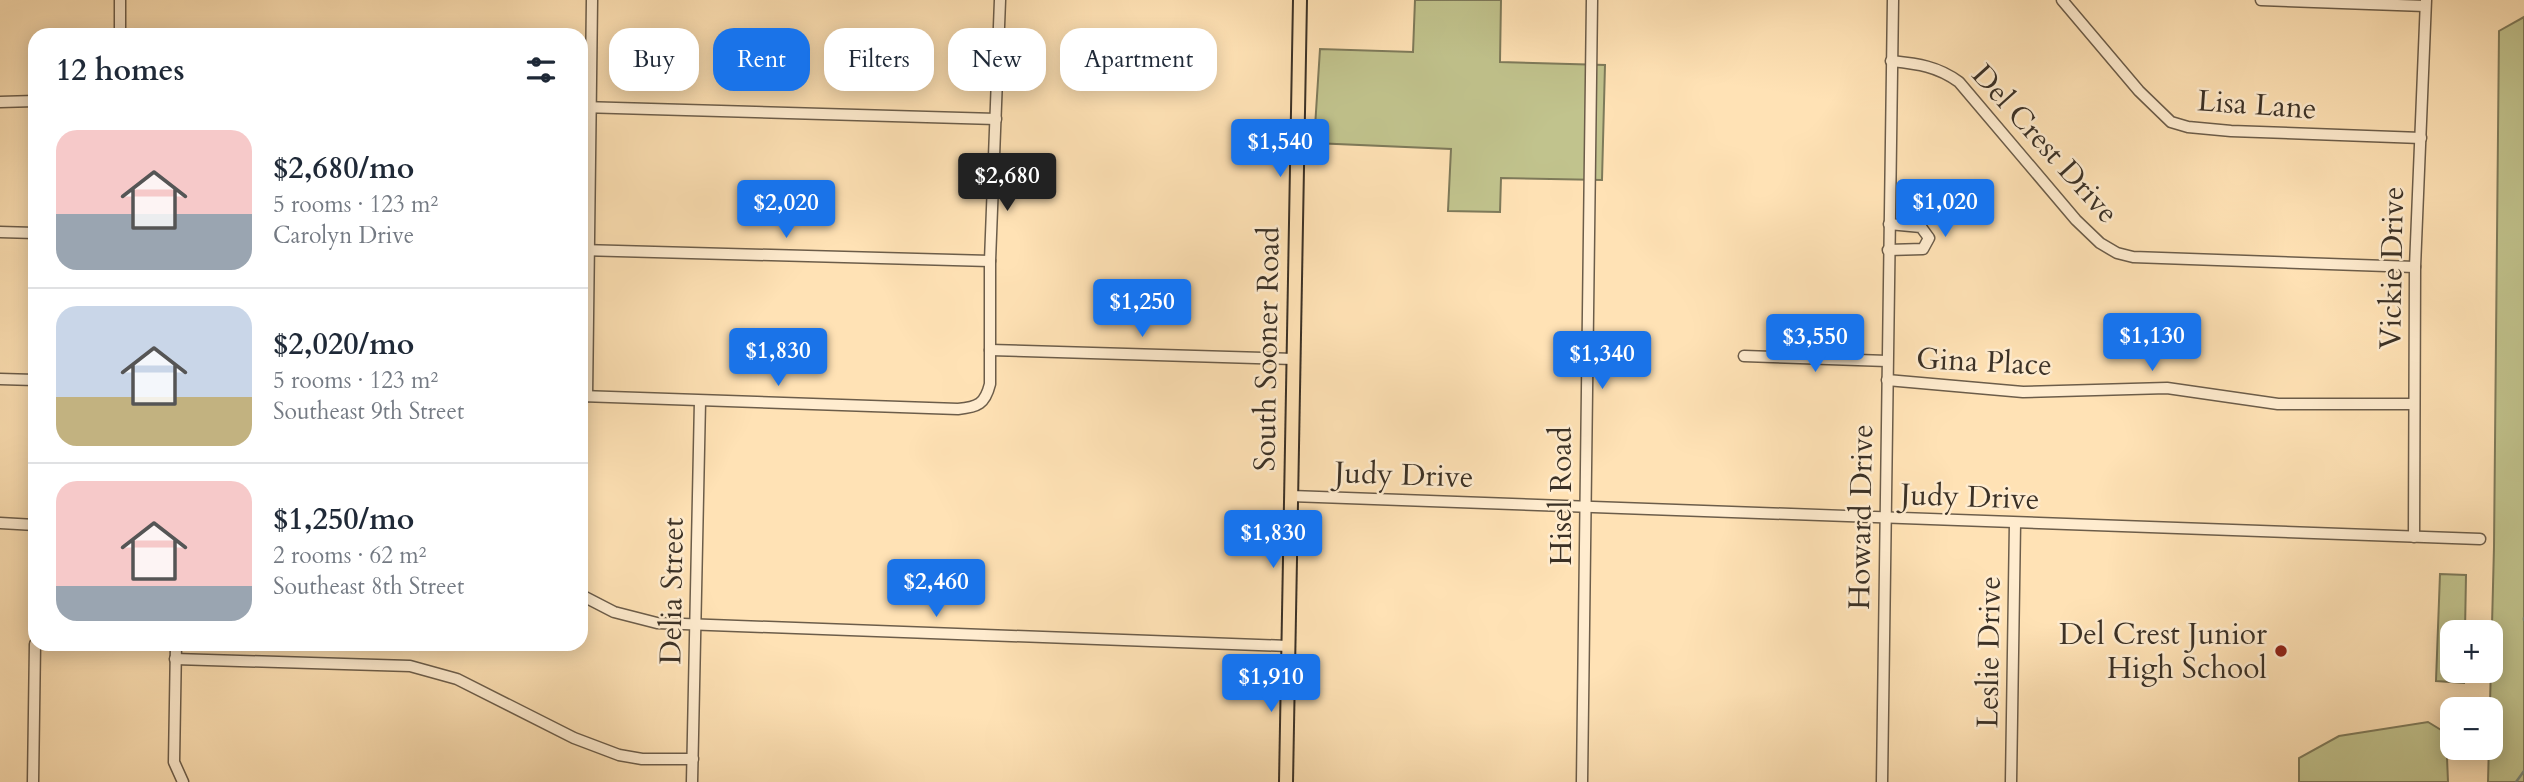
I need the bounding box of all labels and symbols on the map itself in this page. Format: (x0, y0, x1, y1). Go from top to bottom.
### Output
street label: Del Crest Drive (1962, 55, 2128, 233)
street label: Lisa Lane (2196, 80, 2318, 130)
pin: $1,540 (1223, 120, 1337, 179)
pin: $2,680 (950, 154, 1064, 213)
pin: $2,020 (729, 180, 843, 240)
pin: $1,020 (1888, 180, 2002, 239)
street label: Vickie Drive (2370, 186, 2414, 350)
street label: South Sooner Road (1244, 226, 1290, 472)
pin: $1,250 (1085, 280, 1199, 339)
pin: $3,550 (1758, 314, 1872, 374)
pin: $1,130 (2095, 314, 2209, 373)
pin: $1,830 (721, 328, 835, 388)
pin: $1,340 (1545, 332, 1659, 391)
street label: Gina Place (1915, 338, 2053, 386)
street label: Howard Drive (1839, 424, 1883, 610)
street label: Hisel Road (1541, 427, 1582, 565)
street label: Judy Drive (1330, 452, 1474, 498)
street label: Judy Drive (1896, 474, 2040, 520)
pin: $1,830 (1216, 510, 1330, 570)
street label: Delia Street (650, 517, 694, 665)
pin: $2,460 (879, 560, 993, 619)
street label: Leslie Drive (1967, 576, 2011, 728)
place label: Del Crest Junior High School (2059, 614, 2267, 689)
marker: Del Crest Junior High School (2273, 643, 2289, 659)
pin: $1,910 (1214, 654, 1328, 714)

